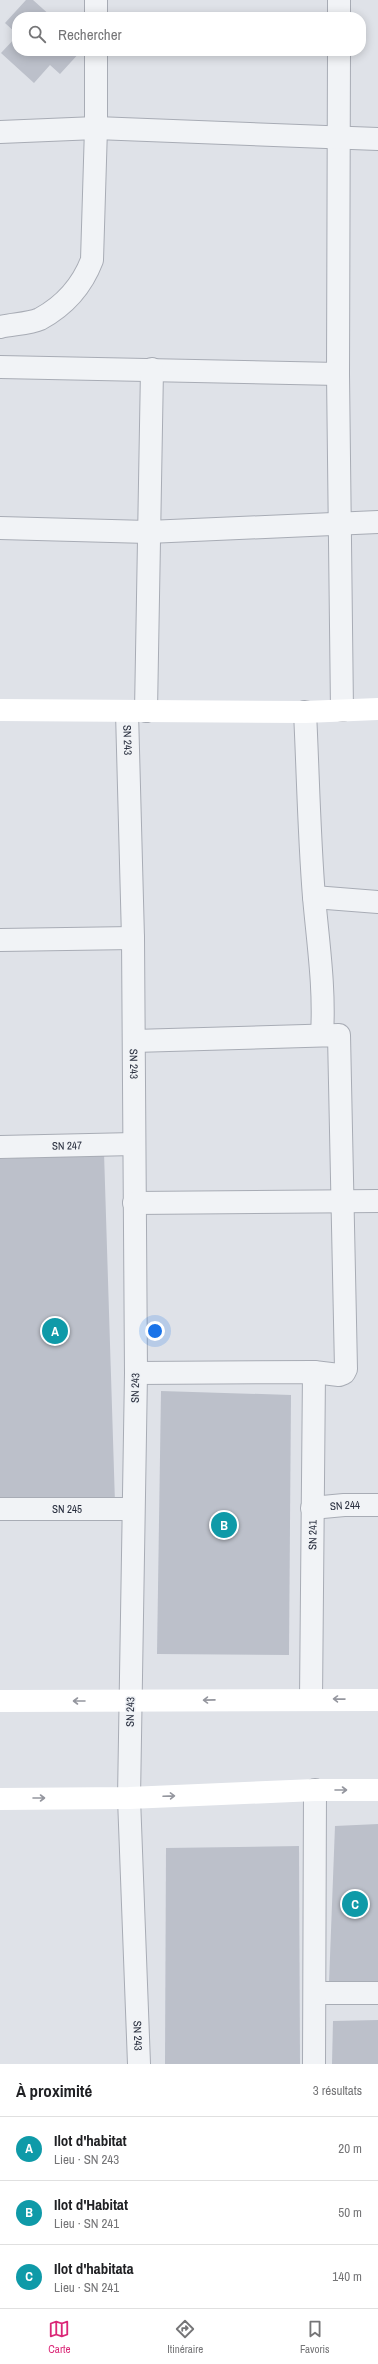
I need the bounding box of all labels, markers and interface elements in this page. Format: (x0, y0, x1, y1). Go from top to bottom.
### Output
search box (12, 12, 366, 56)
icon: search (26, 23, 48, 45)
text: Rechercher (58, 24, 122, 45)
street label: SN 243 (120, 725, 135, 755)
street label: SN 243 (127, 1049, 141, 1079)
street label: SN 247 (52, 1138, 82, 1153)
pin: A (42, 1316, 68, 1346)
your location (145, 1321, 165, 1341)
street label: SN 243 (128, 1373, 142, 1403)
street label: SN 244 (329, 1498, 360, 1513)
street label: SN 245 (52, 1502, 82, 1516)
pin: B (211, 1510, 237, 1540)
street label: SN 241 (305, 1520, 320, 1550)
one-way arrow (333, 1695, 346, 1703)
one-way arrow (73, 1697, 86, 1705)
street label: SN 243 (123, 1697, 137, 1727)
one-way arrow (203, 1697, 216, 1704)
one-way arrow (334, 1786, 347, 1794)
one-way arrow (162, 1793, 175, 1800)
one-way arrow (32, 1794, 45, 1802)
pin: C (342, 1889, 368, 1919)
street label: SN 243 (130, 2020, 145, 2051)
text: À proximité (16, 2079, 92, 2102)
text: 3 résultats (313, 2082, 362, 2099)
text: Ilot d'habitat (54, 2130, 127, 2151)
text: A (25, 2140, 33, 2157)
text: 20 m (338, 2140, 362, 2157)
text: Lieu · SN 243 (54, 2151, 119, 2168)
text: Ilot d'Habitat (54, 2194, 128, 2215)
text: B (25, 2204, 33, 2221)
text: 50 m (338, 2204, 362, 2221)
text: Lieu · SN 241 (54, 2215, 119, 2232)
text: Ilot d'habitata (54, 2258, 133, 2279)
text: C (25, 2268, 33, 2285)
text: 140 m (332, 2268, 362, 2285)
text: Lieu · SN 241 (54, 2279, 119, 2296)
tab: Carte (48, 2318, 70, 2356)
tab: Itinéraire (167, 2318, 203, 2356)
tab: Favoris (300, 2318, 330, 2356)

